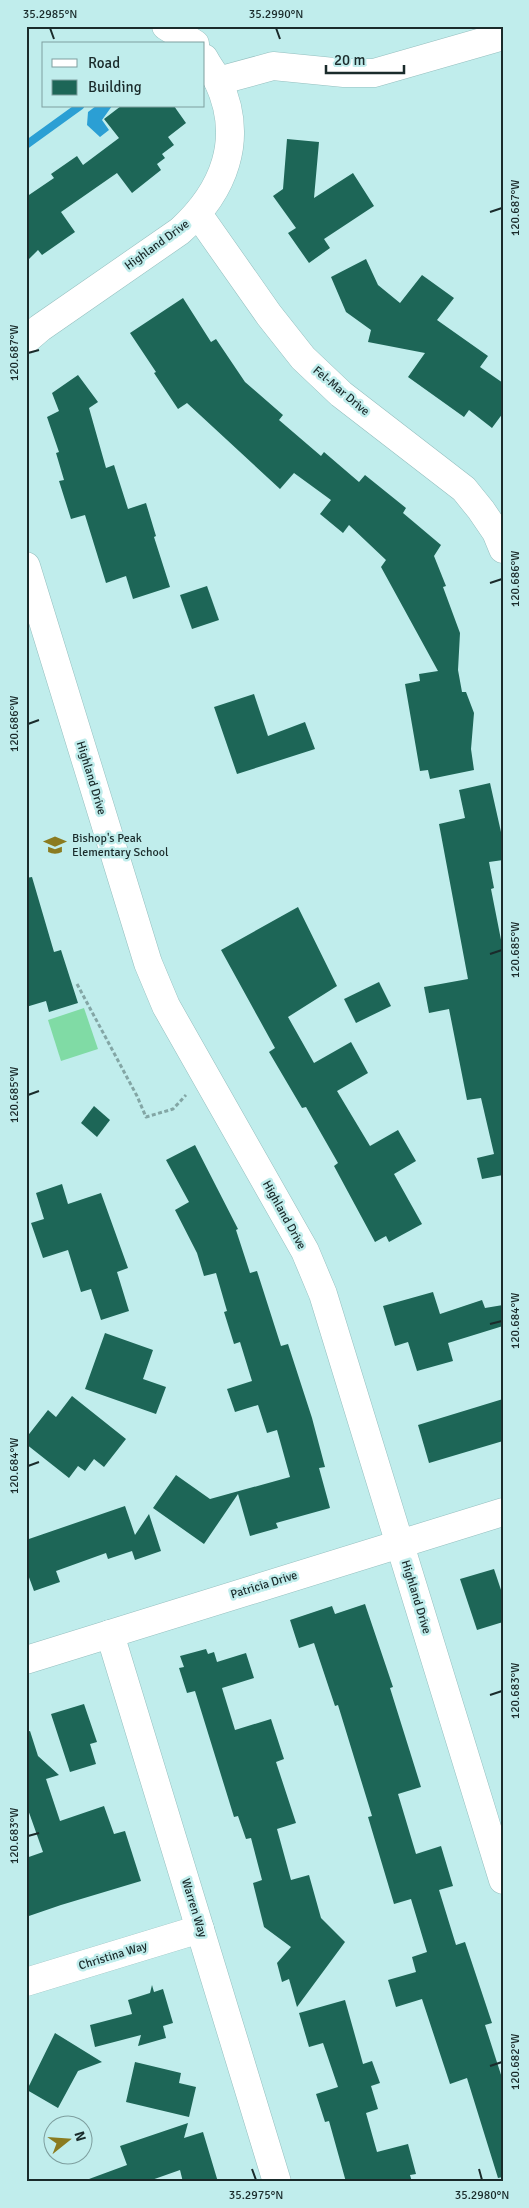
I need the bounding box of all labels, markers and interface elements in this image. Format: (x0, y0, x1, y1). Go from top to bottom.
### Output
text: 35.2985°N (23, 7, 77, 22)
text: 35.2990°N (249, 7, 303, 22)
legend (42, 42, 205, 108)
scale bar (326, 42, 404, 74)
text: 20 m (334, 51, 365, 69)
text: Road (88, 54, 120, 72)
text: Building (88, 78, 142, 96)
text: 120.687°W (508, 180, 523, 236)
street label: Highland Drive (122, 217, 192, 273)
text: 120.687°W (7, 325, 22, 381)
street label: Fel-Mar Drive (310, 363, 372, 419)
text: 120.686°W (508, 551, 523, 607)
text: 120.686°W (7, 696, 22, 752)
street label: Highland Drive (73, 739, 109, 817)
place label: Bishop's Peak Elementary School (72, 831, 169, 860)
school or university icon: Bishop's Peak Elementary School (42, 832, 68, 858)
text: 120.685°W (508, 922, 523, 978)
text: 120.685°W (7, 1067, 22, 1123)
street label: Highland Drive (259, 1178, 309, 1252)
text: 120.684°W (508, 1293, 523, 1349)
text: 120.684°W (7, 1438, 22, 1494)
street label: Highland Drive (398, 1558, 434, 1636)
street label: Patricia Drive (229, 1568, 299, 1602)
text: 120.683°W (508, 1663, 523, 1719)
text: 120.683°W (7, 1808, 22, 1864)
street label: Warren Way (178, 1877, 210, 1940)
street label: Christina Way (77, 1938, 150, 1974)
text: 120.682°W (508, 2034, 523, 2090)
north arrow (42, 2116, 92, 2166)
text: N (70, 2129, 90, 2143)
text: 35.2975°N (229, 2188, 283, 2203)
text: 35.2980°N (455, 2188, 509, 2203)

